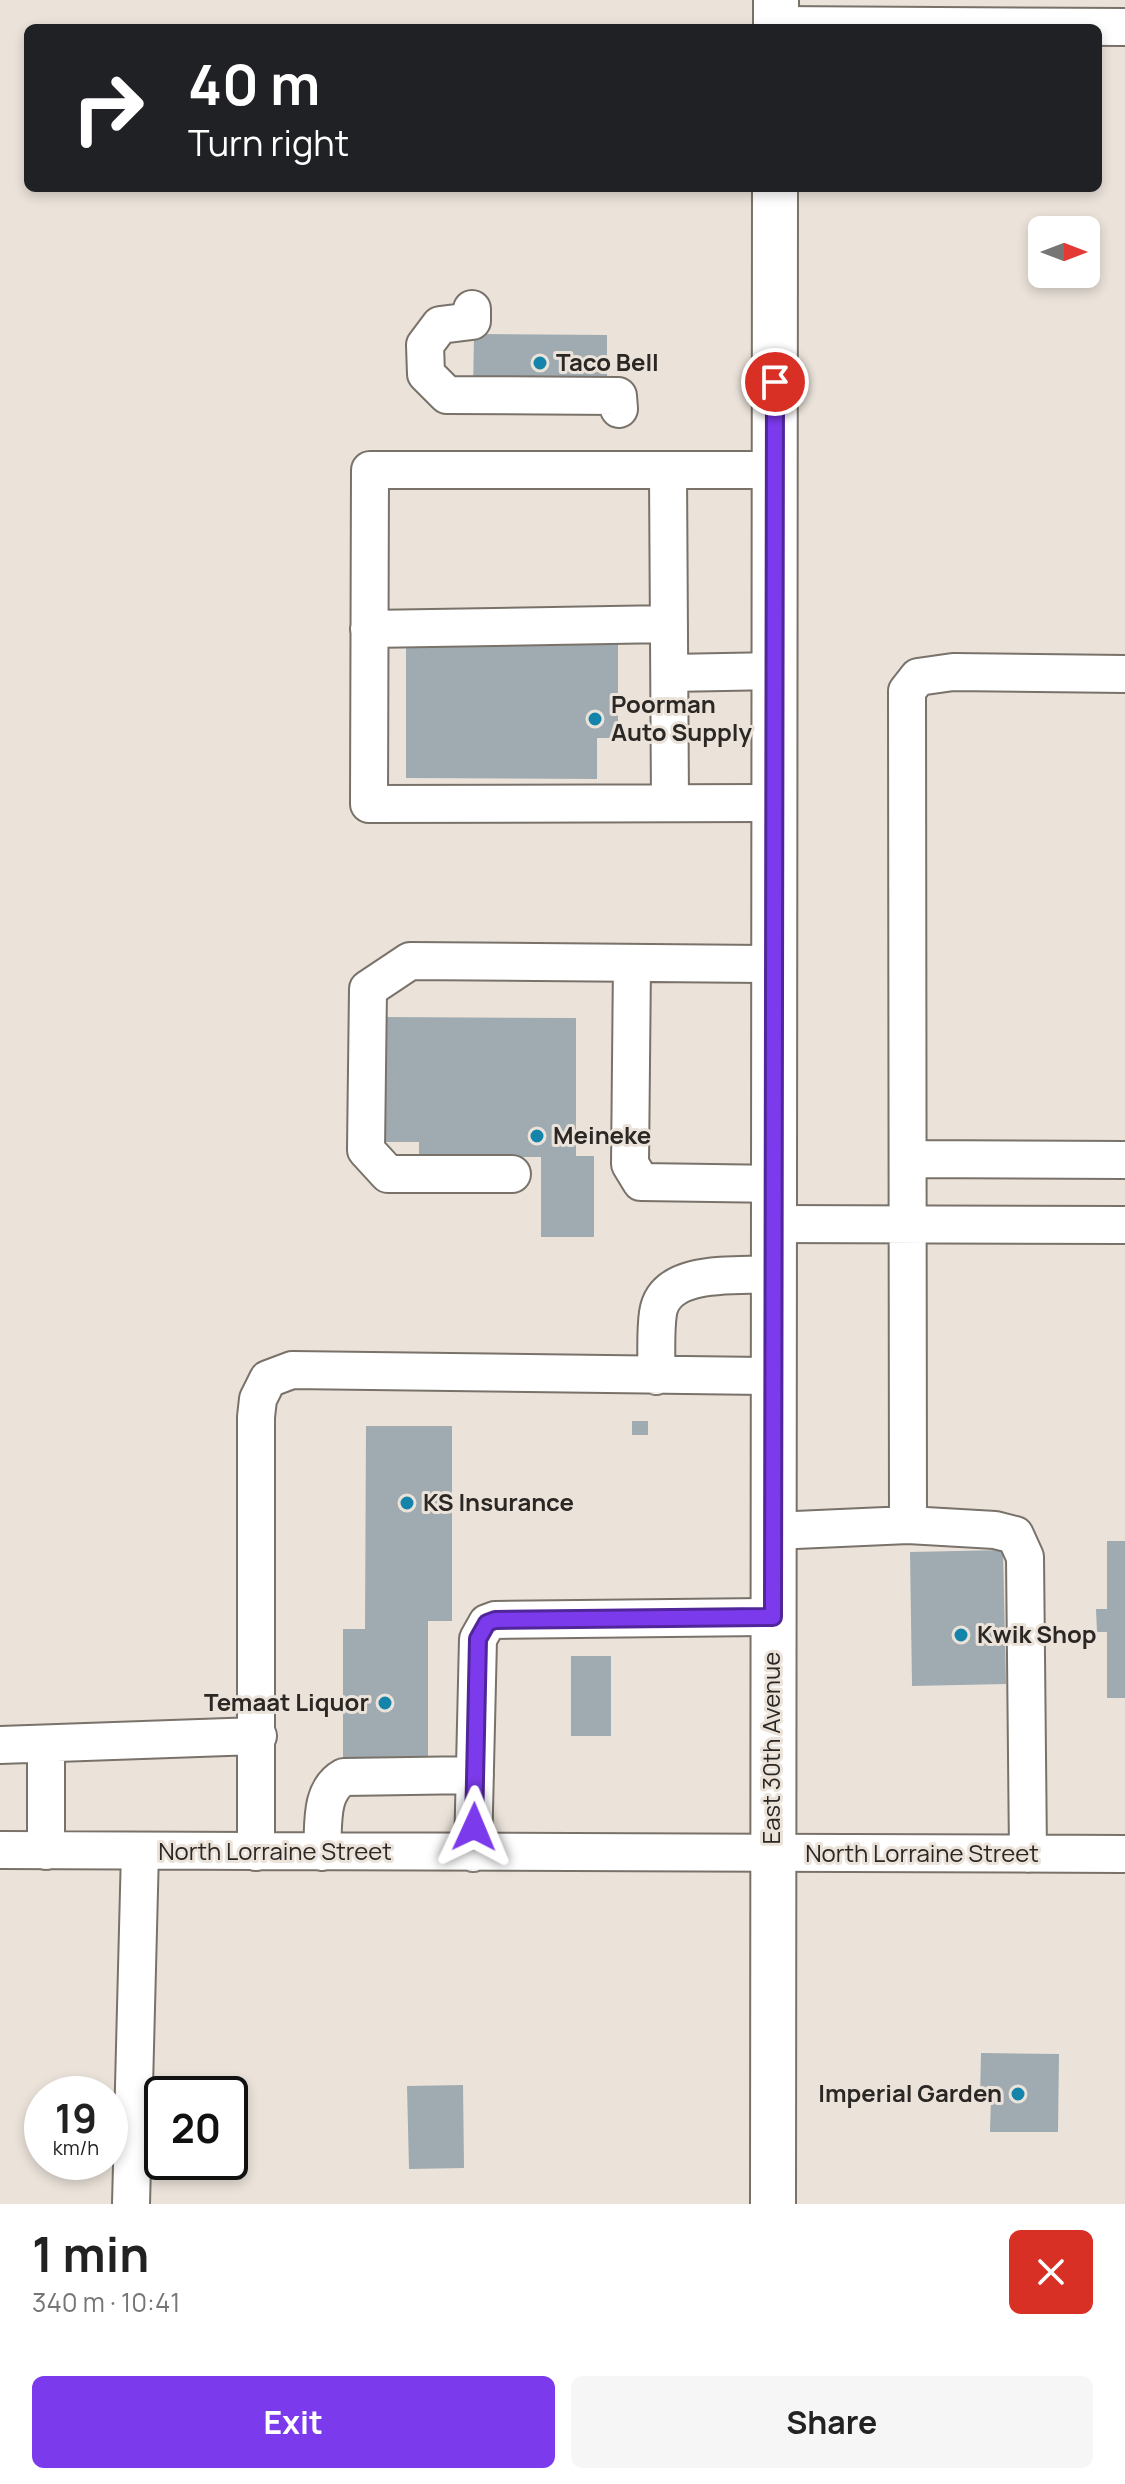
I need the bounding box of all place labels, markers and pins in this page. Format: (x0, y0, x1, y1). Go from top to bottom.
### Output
place label: Taco Bell (556, 345, 659, 378)
pin (741, 348, 809, 416)
marker: Taco Bell (531, 354, 549, 372)
place label: Poorman Auto Supply (611, 687, 753, 748)
marker: Poorman Auto Supply (586, 710, 604, 728)
place label: Meineke (553, 1118, 651, 1151)
marker: Meineke (528, 1127, 546, 1145)
place label: KS Insurance (423, 1485, 574, 1518)
marker: KS Insurance (398, 1494, 416, 1512)
place label: Kwik Shop (977, 1617, 1097, 1650)
marker: Kwik Shop (952, 1626, 970, 1644)
place label: Temaat Liquor (204, 1685, 369, 1718)
marker: Temaat Liquor (376, 1694, 394, 1712)
place label: Imperial Garden (818, 2076, 1002, 2109)
marker: Imperial Garden (1009, 2085, 1027, 2103)

